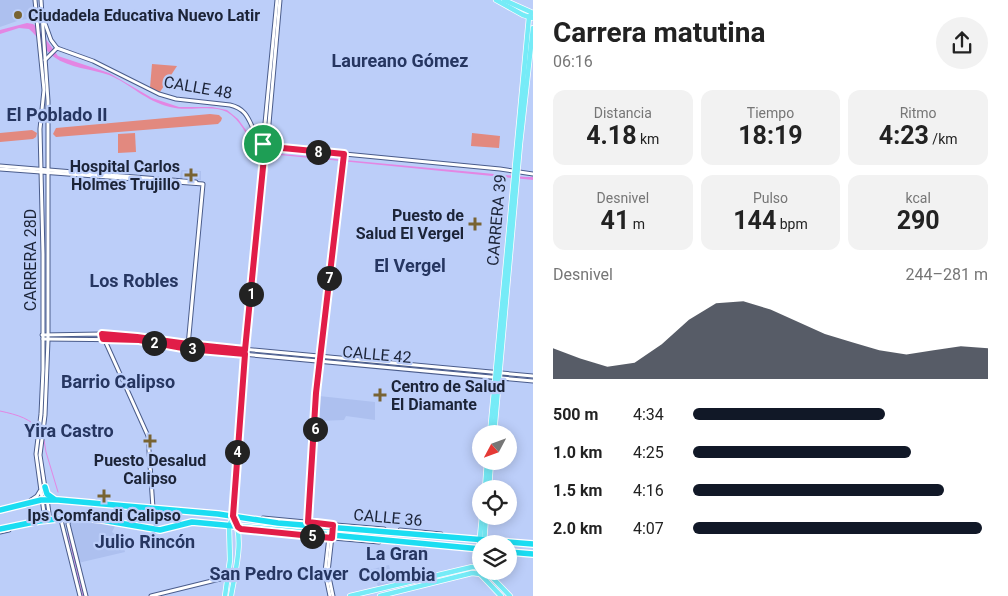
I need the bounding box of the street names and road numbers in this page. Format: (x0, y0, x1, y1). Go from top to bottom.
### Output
street label: CALLE 48 (162, 72, 234, 103)
street label: CARRERA 39 (483, 173, 510, 267)
street label: CARRERA 28D (21, 209, 40, 311)
street label: CALLE 42 (342, 342, 412, 367)
street label: CALLE 36 (353, 505, 423, 530)

